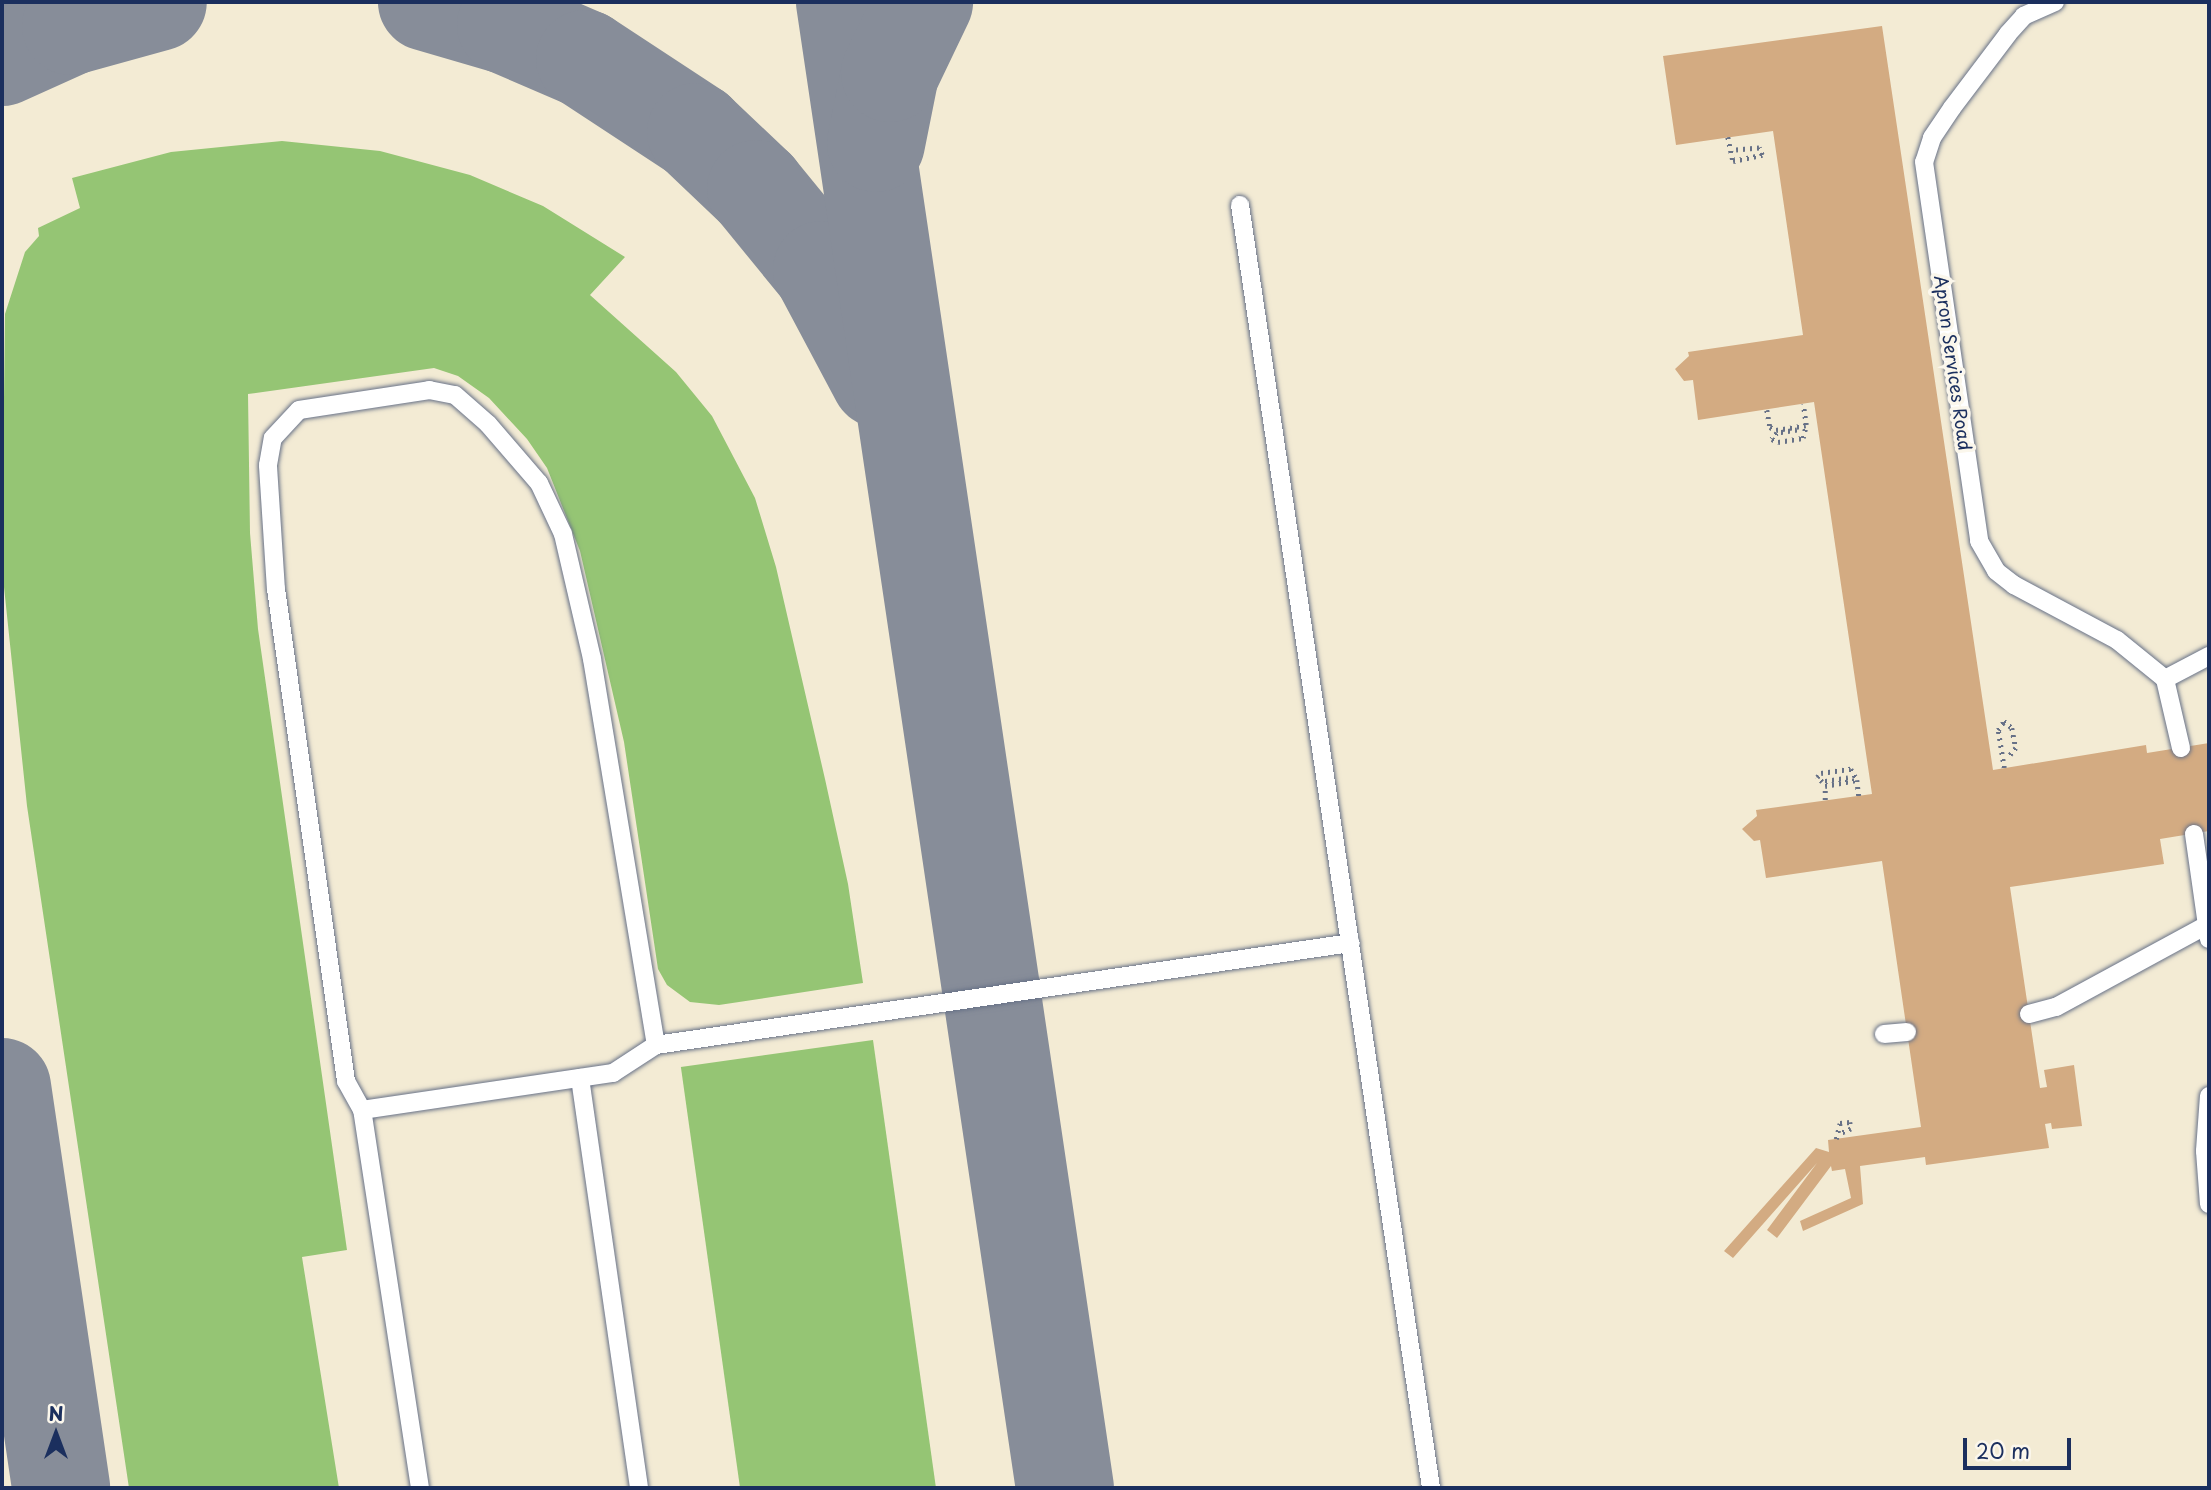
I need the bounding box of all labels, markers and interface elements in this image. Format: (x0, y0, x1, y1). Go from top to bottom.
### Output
street label: Apron Services Road (1930, 274, 1976, 452)
north arrow (21, 1399, 91, 1469)
text: N (48, 1399, 64, 1427)
scale bar (1966, 1424, 2074, 1468)
text: 20 m (1976, 1434, 2030, 1466)

